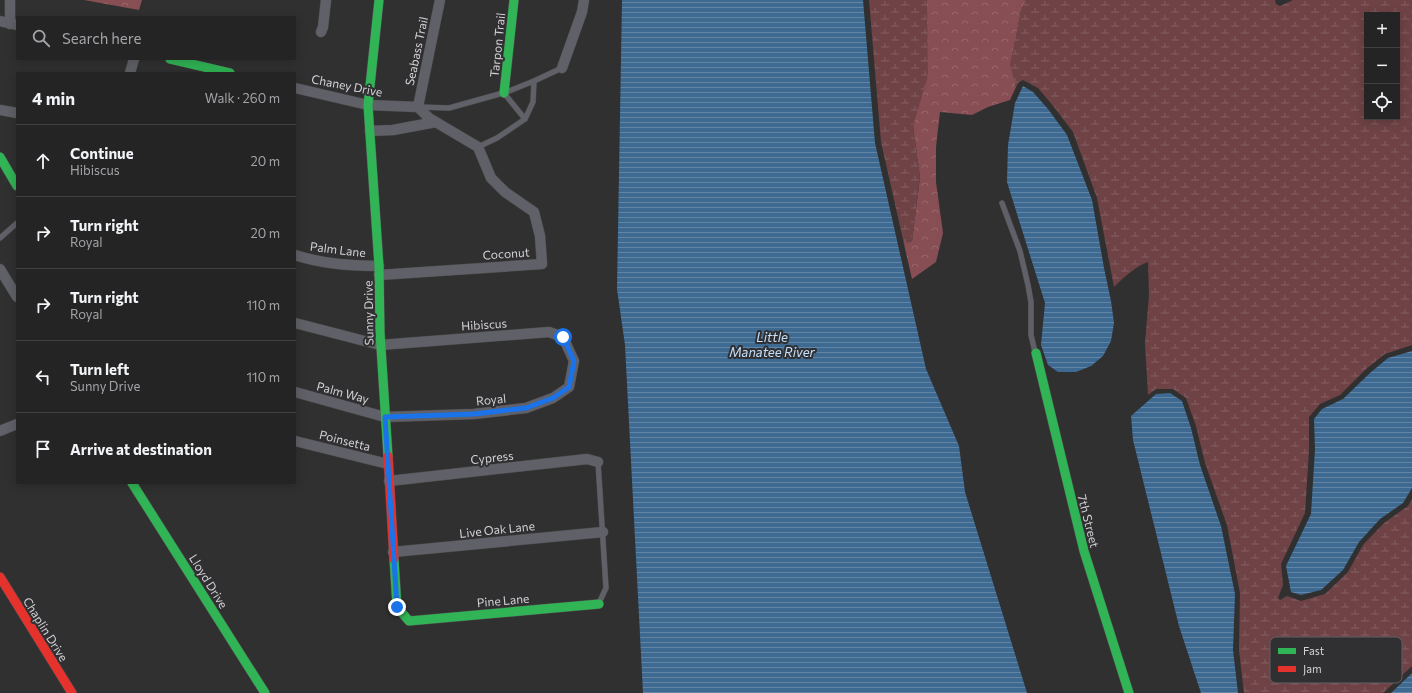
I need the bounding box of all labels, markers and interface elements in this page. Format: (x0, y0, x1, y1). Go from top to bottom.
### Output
street label: Tarpon Trail (487, 12, 507, 78)
map controls (1364, 12, 1400, 120)
button: + (1364, 12, 1400, 48)
street label: Seabass Trail (402, 15, 430, 87)
search box (16, 16, 296, 60)
icon: search (30, 27, 52, 49)
text: Search here (62, 29, 141, 47)
button: − (1364, 48, 1400, 84)
street label: Chaney Drive (310, 71, 384, 99)
button: locate (1364, 84, 1400, 120)
text: 4 min (32, 88, 75, 109)
text: Walk · 260 m (205, 90, 280, 106)
text: Continue (70, 144, 134, 162)
icon: ahead (32, 150, 54, 172)
text: 20 m (251, 153, 280, 169)
text: Hibiscus (70, 162, 120, 178)
text: Turn right (70, 216, 139, 234)
icon: right (32, 222, 54, 244)
text: 20 m (251, 225, 280, 241)
text: Royal (70, 234, 103, 250)
street label: Palm Lane (309, 239, 367, 259)
street label: Coconut (482, 244, 530, 262)
street label: Sunny Drive (360, 280, 376, 346)
text: Turn right (70, 288, 139, 306)
icon: right (32, 294, 54, 316)
text: 110 m (247, 297, 280, 313)
text: Royal (70, 306, 103, 322)
street label: Hibiscus (461, 315, 507, 333)
route start (554, 328, 572, 346)
water label: Little Manatee River (729, 329, 816, 360)
text: Turn left (70, 360, 129, 378)
icon: left (32, 366, 54, 388)
text: 110 m (247, 369, 280, 385)
text: Sunny Drive (70, 378, 140, 394)
street label: Palm Way (315, 378, 371, 406)
street label: Royal (475, 390, 507, 408)
street label: Poinsetta (318, 427, 372, 453)
icon: arrive (32, 438, 54, 460)
text: Arrive at destination (70, 440, 212, 458)
street label: Cypress (470, 448, 514, 466)
street label: 7th Street (1076, 493, 1102, 549)
street label: Live Oak Lane (459, 518, 535, 540)
street label: Lloyd Drive (187, 551, 231, 611)
street label: Pine Lane (476, 591, 530, 609)
street label: Chaplin Drive (21, 594, 71, 664)
route end (388, 598, 406, 616)
legend (1270, 637, 1402, 683)
text: Fast (1303, 644, 1325, 657)
text: Jam (1303, 662, 1322, 676)

